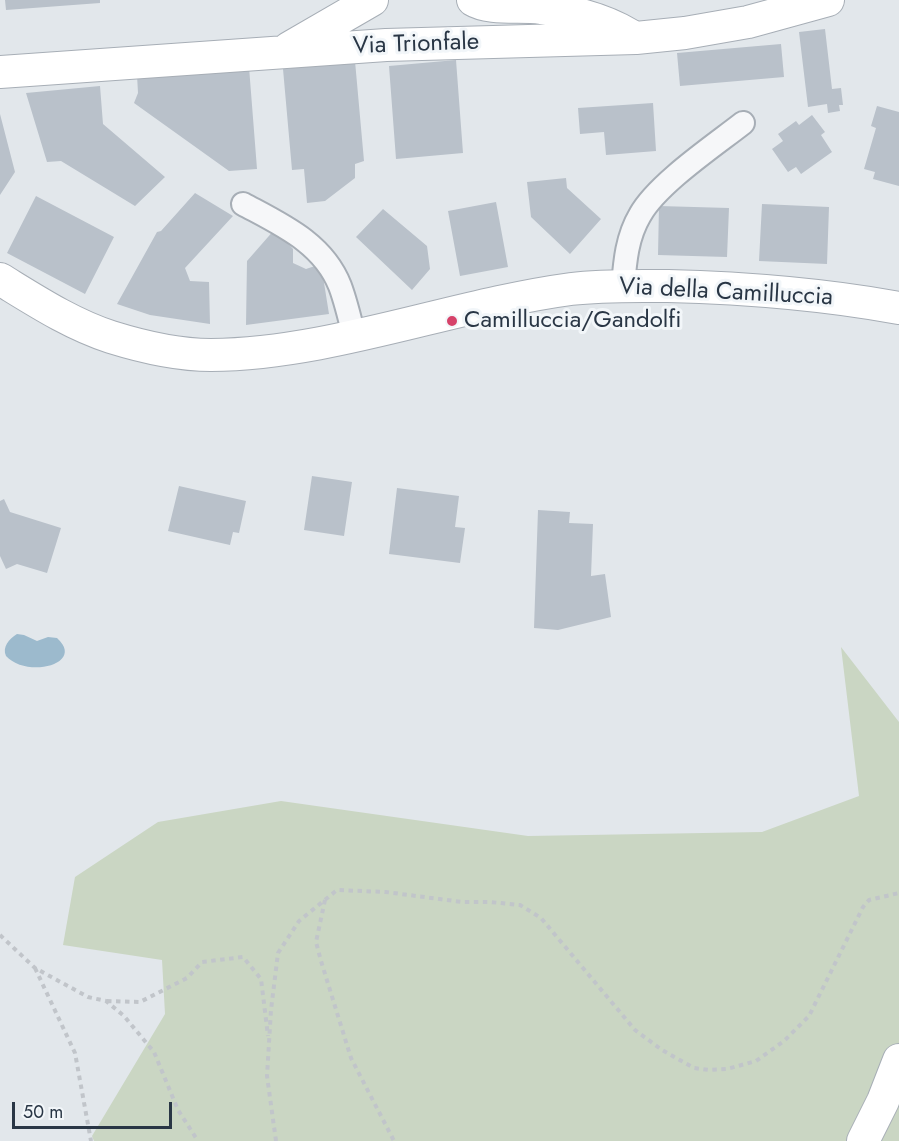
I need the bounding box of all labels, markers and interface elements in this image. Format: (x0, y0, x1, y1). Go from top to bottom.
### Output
street label: Via Trionfale (352, 28, 480, 62)
street label: Via della Camilluccia (618, 273, 834, 313)
place label: Camilluccia/Gandolfi (464, 307, 681, 335)
marker: Camilluccia/Gandolfi (445, 314, 459, 328)
scale bar (15, 1090, 176, 1128)
text: 50 m (23, 1099, 63, 1125)

